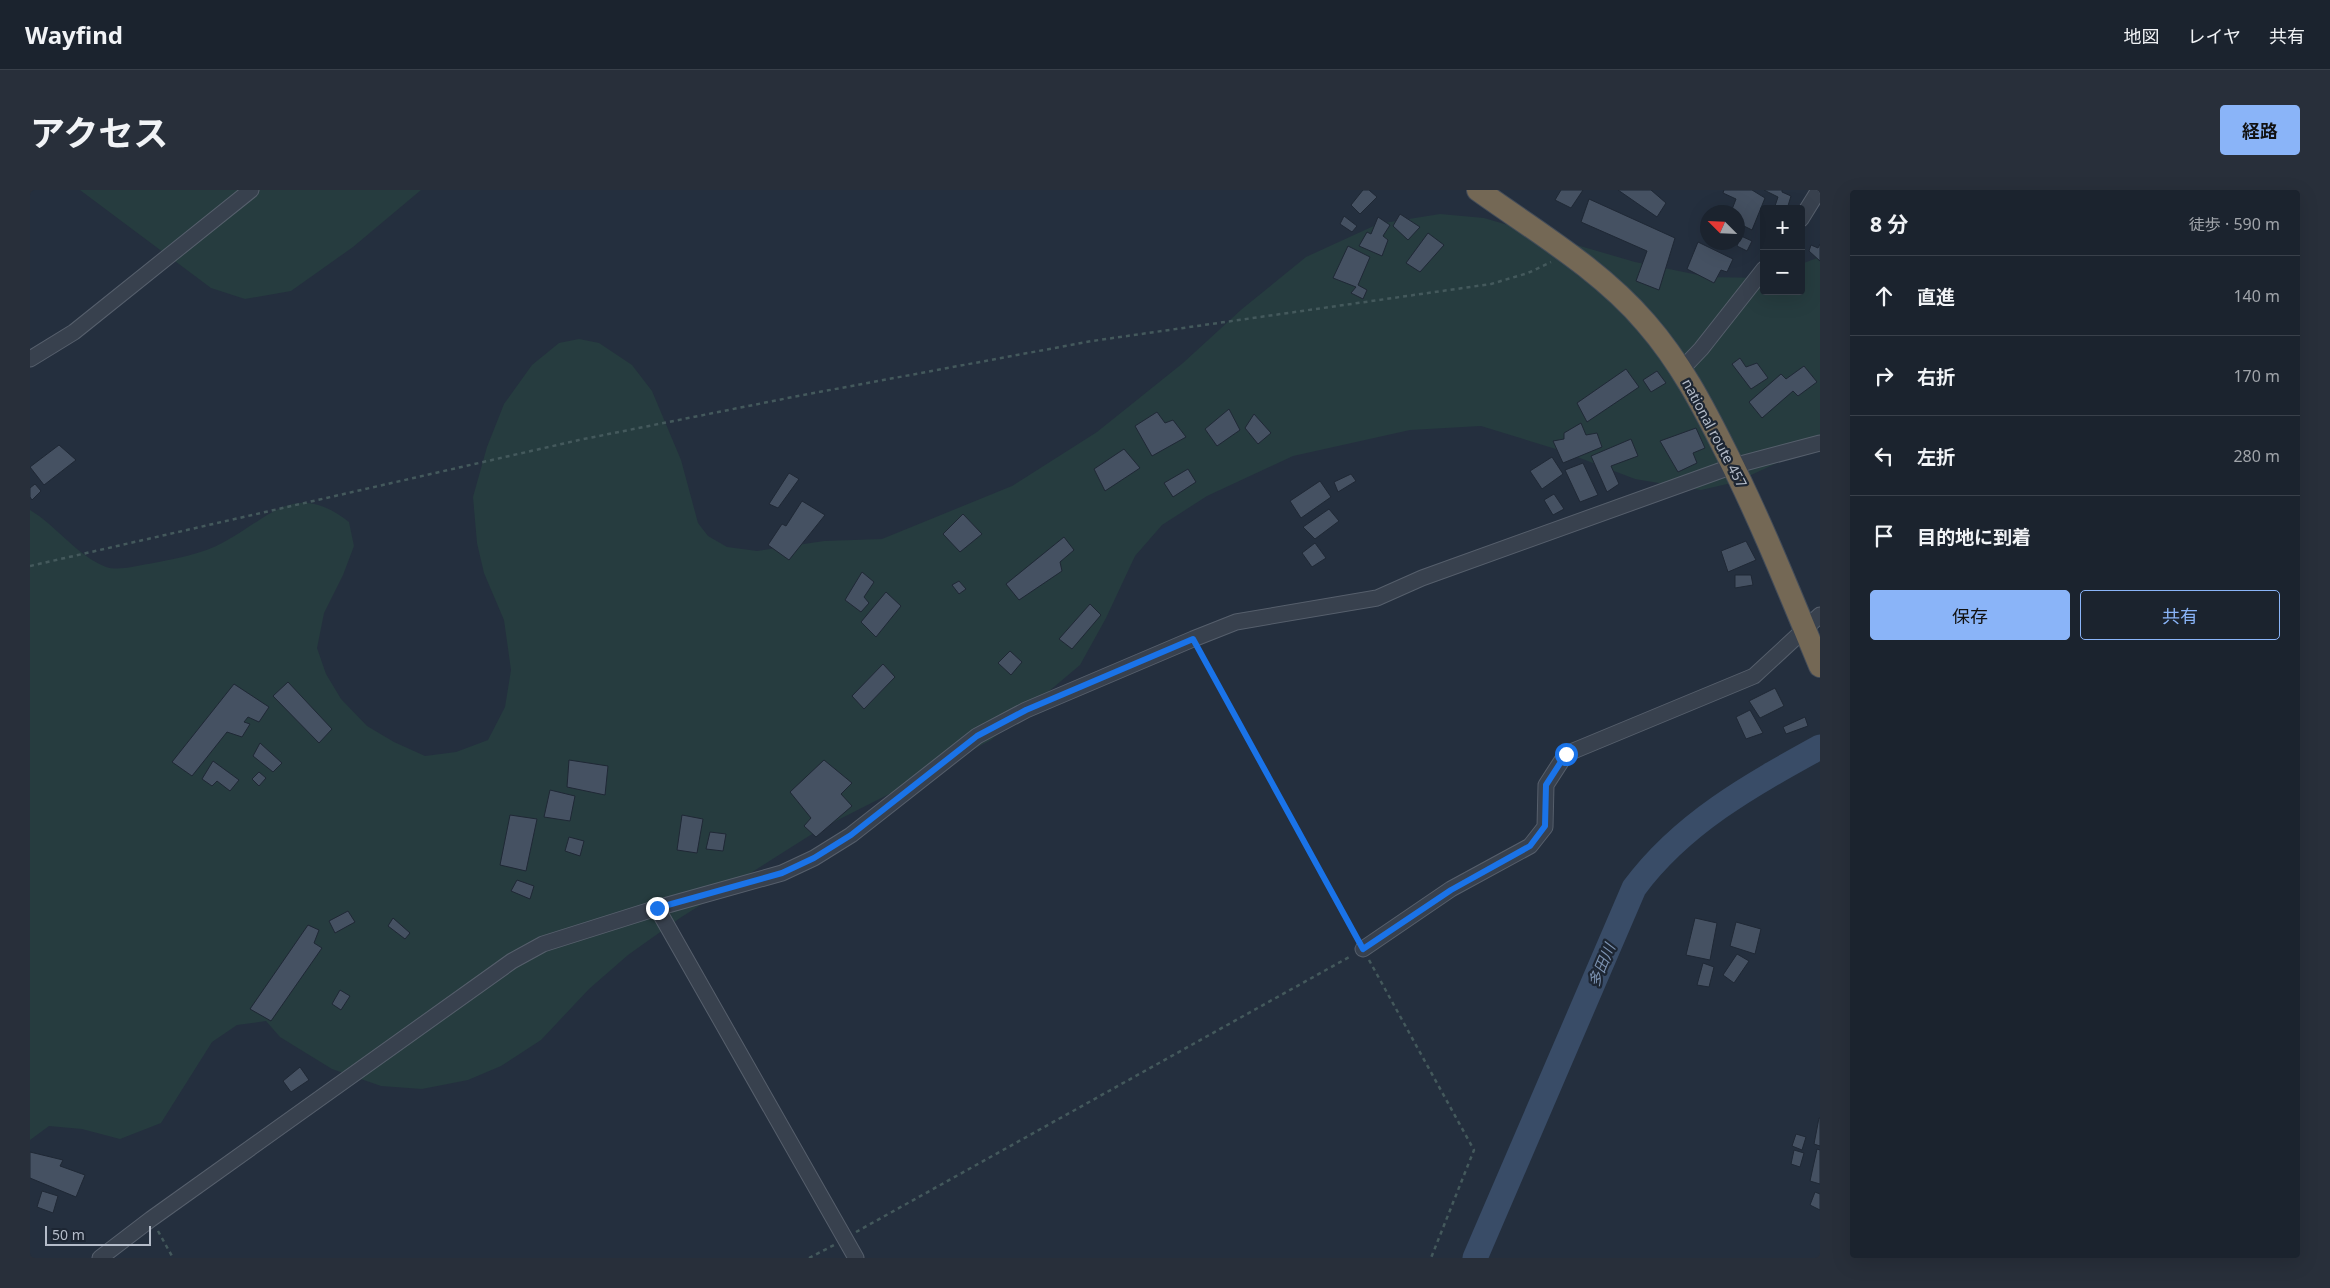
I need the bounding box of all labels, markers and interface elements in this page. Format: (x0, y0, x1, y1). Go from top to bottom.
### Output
text: Wayfind (25, 18, 123, 51)
text: 地図 (2124, 24, 2160, 48)
text: レイヤ (2188, 24, 2241, 48)
text: 共有 (2269, 24, 2305, 48)
button: 経路 (2220, 105, 2300, 155)
text: アクセス (30, 109, 168, 156)
north arrow (1700, 205, 1745, 250)
map controls (1760, 205, 1805, 295)
button: + (1760, 205, 1805, 250)
text: 8 分 (1870, 210, 1908, 238)
text: 徒歩 · 590 m (2189, 213, 2280, 235)
button: − (1760, 250, 1805, 295)
icon: ahead (1870, 282, 1898, 310)
text: 直進 (1917, 284, 1955, 310)
text: 140 m (2233, 285, 2280, 307)
icon: right (1870, 362, 1898, 390)
text: 右折 (1917, 364, 1955, 390)
text: 170 m (2233, 365, 2280, 387)
street label: national route 457 (1678, 375, 1752, 491)
icon: left (1870, 442, 1898, 470)
text: 左折 (1917, 444, 1955, 470)
text: 280 m (2233, 445, 2280, 467)
icon: arrive (1870, 522, 1898, 550)
text: 目的地に到着 (1917, 524, 2031, 550)
button: 保存 (1870, 590, 2070, 640)
button: 共有 (2080, 590, 2280, 640)
route start (1555, 743, 1578, 766)
route end (646, 897, 669, 920)
water label: 多田川 (1583, 939, 1620, 990)
scale bar (45, 1223, 151, 1246)
text: 50 m (52, 1225, 85, 1244)

